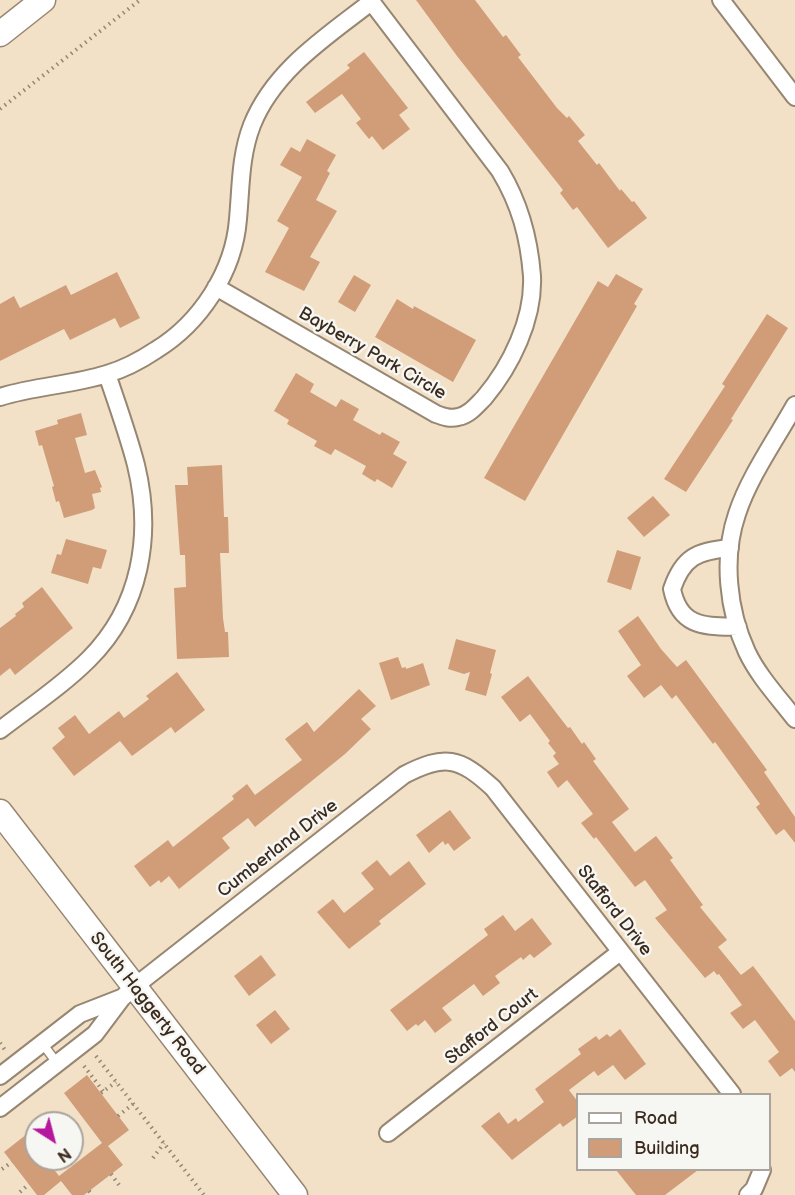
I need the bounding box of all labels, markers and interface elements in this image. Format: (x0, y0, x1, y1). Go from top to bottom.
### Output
street label: Bayberry Park Circle (294, 303, 450, 405)
street label: Cumberland Drive (213, 795, 343, 903)
street label: Stafford Drive (572, 861, 656, 961)
street label: South Haggerty Road (85, 928, 209, 1080)
street label: Stafford Court (441, 984, 543, 1070)
legend (576, 1093, 771, 1171)
text: Road (634, 1108, 678, 1129)
north arrow (24, 1111, 84, 1171)
text: Building (634, 1138, 700, 1159)
text: N (53, 1143, 74, 1166)

